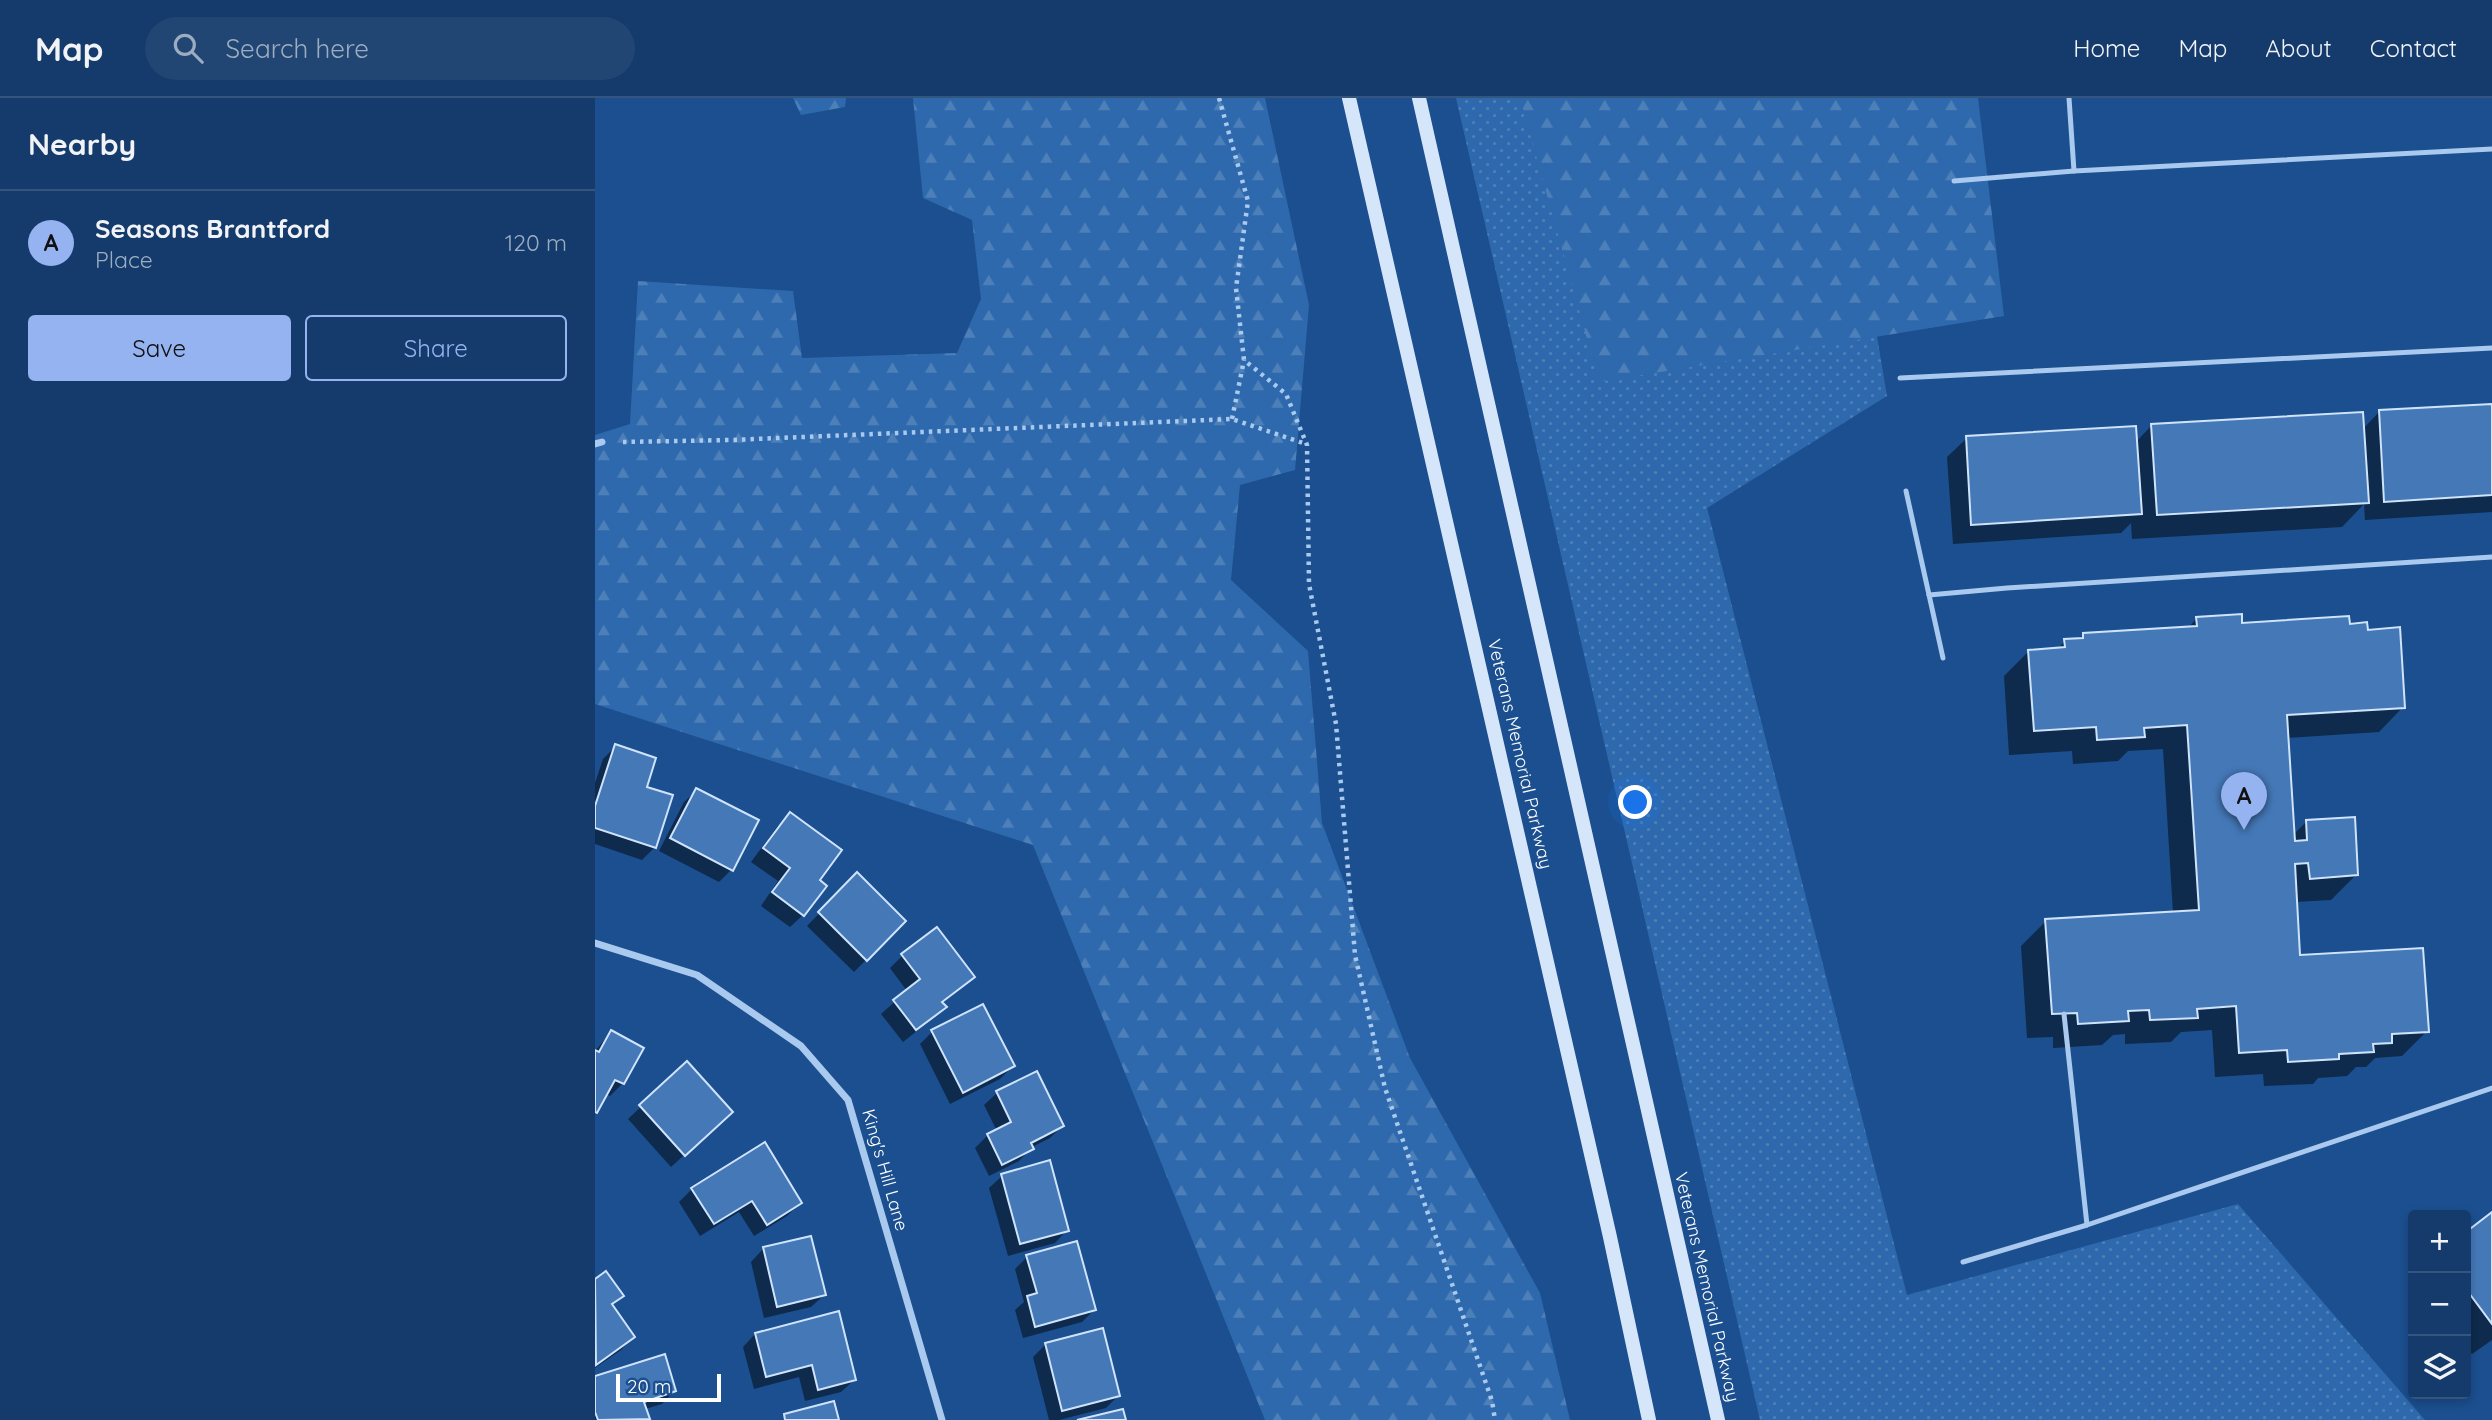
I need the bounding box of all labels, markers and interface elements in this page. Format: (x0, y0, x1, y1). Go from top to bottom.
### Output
search box (145, 17, 635, 80)
text: Map (35, 28, 103, 69)
icon: search (169, 29, 207, 67)
text: Search here (225, 32, 369, 65)
text: Home (2073, 33, 2140, 63)
text: Map (2178, 33, 2227, 63)
text: About (2265, 33, 2332, 63)
text: Contact (2370, 33, 2457, 63)
text: Nearby (28, 125, 136, 163)
text: Seasons Brantford (95, 212, 330, 245)
text: A (44, 228, 58, 257)
text: 120 m (505, 228, 567, 257)
text: Place (95, 245, 153, 274)
button: Save (28, 315, 291, 381)
button: Share (305, 315, 567, 381)
street label: Veterans Memorial Parkway (1483, 637, 1558, 871)
pin: A (2221, 772, 2267, 830)
your location (1618, 785, 1652, 819)
street label: King's Hill Lane (857, 1106, 914, 1233)
street label: Veterans Memorial Parkway (1670, 1170, 1745, 1404)
map controls (2408, 1210, 2471, 1399)
button: + (2408, 1210, 2471, 1273)
button: − (2408, 1273, 2471, 1336)
button: layers (2408, 1336, 2471, 1399)
scale bar (616, 1371, 721, 1403)
text: 20 m (627, 1374, 671, 1398)

